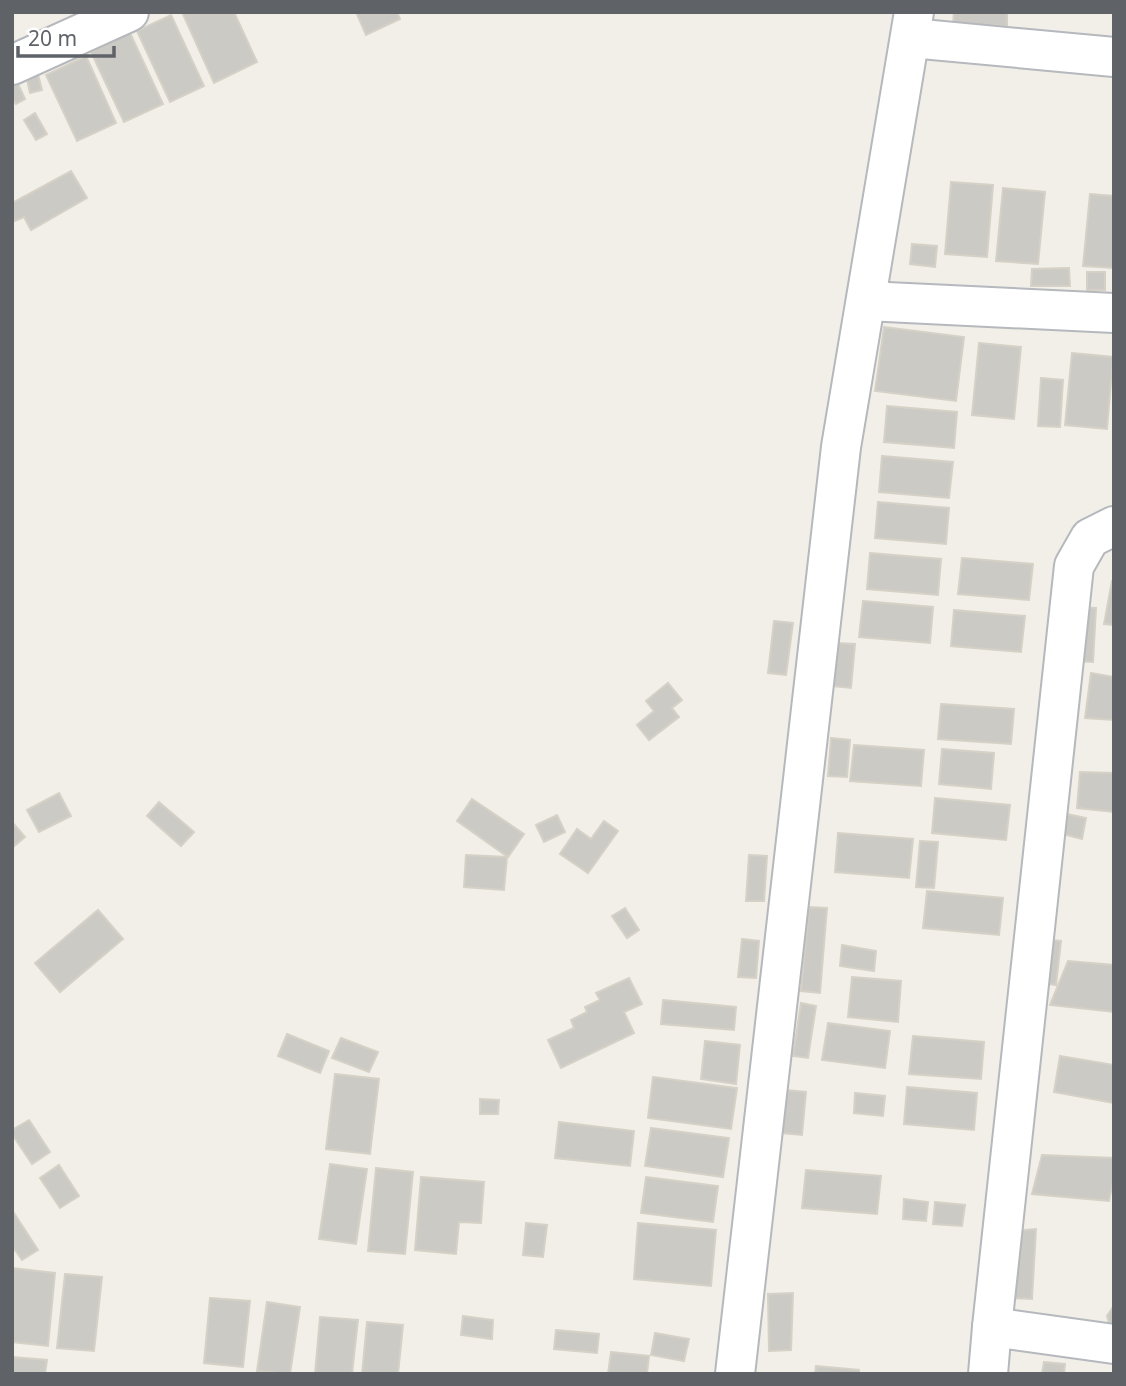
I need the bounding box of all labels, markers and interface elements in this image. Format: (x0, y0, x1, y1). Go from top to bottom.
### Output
scale bar (18, 14, 114, 58)
text: 20 m (28, 24, 77, 52)

